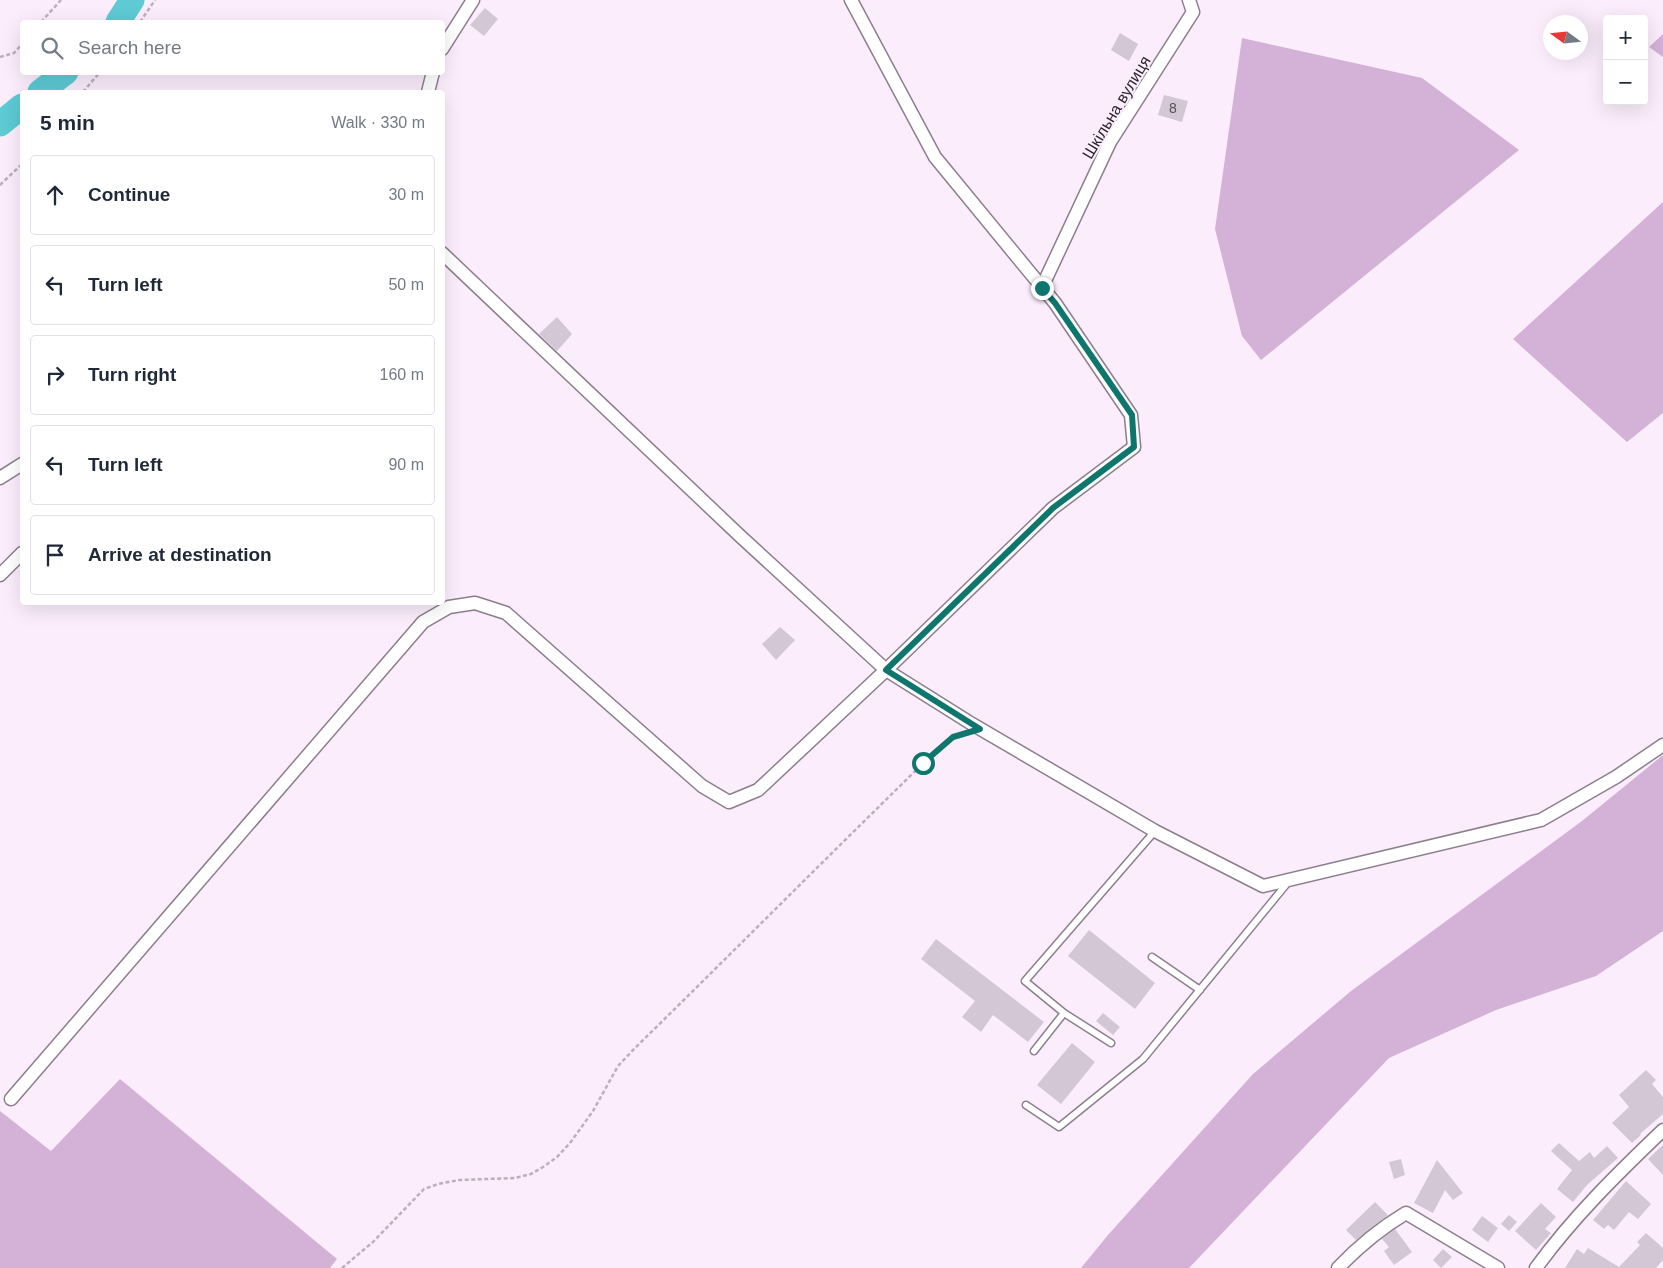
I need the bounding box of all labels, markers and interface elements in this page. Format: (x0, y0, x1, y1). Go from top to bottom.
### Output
north arrow (1543, 15, 1588, 60)
map controls (1603, 15, 1648, 105)
button: + (1603, 15, 1648, 60)
search box (20, 20, 445, 75)
icon: search (38, 34, 66, 62)
text: Search here (78, 37, 182, 58)
street label: Шкільна вулиця (1079, 53, 1154, 162)
button: − (1603, 60, 1648, 105)
house number: 8 (1169, 100, 1177, 116)
text: 5 min (40, 111, 95, 134)
text: Walk · 330 m (331, 114, 425, 131)
icon: ahead (41, 181, 69, 209)
text: Continue (88, 184, 170, 205)
text: 30 m (388, 186, 424, 203)
icon: left (41, 271, 69, 299)
text: Turn left (88, 274, 163, 295)
text: 50 m (388, 276, 424, 293)
route end (1031, 277, 1054, 300)
icon: right (41, 361, 69, 389)
text: Turn right (88, 364, 176, 385)
text: 160 m (380, 366, 424, 383)
icon: left (41, 451, 69, 479)
text: Turn left (88, 454, 163, 475)
text: 90 m (388, 456, 424, 473)
icon: arrive (41, 541, 69, 569)
text: Arrive at destination (88, 544, 272, 565)
route start (912, 752, 935, 775)

